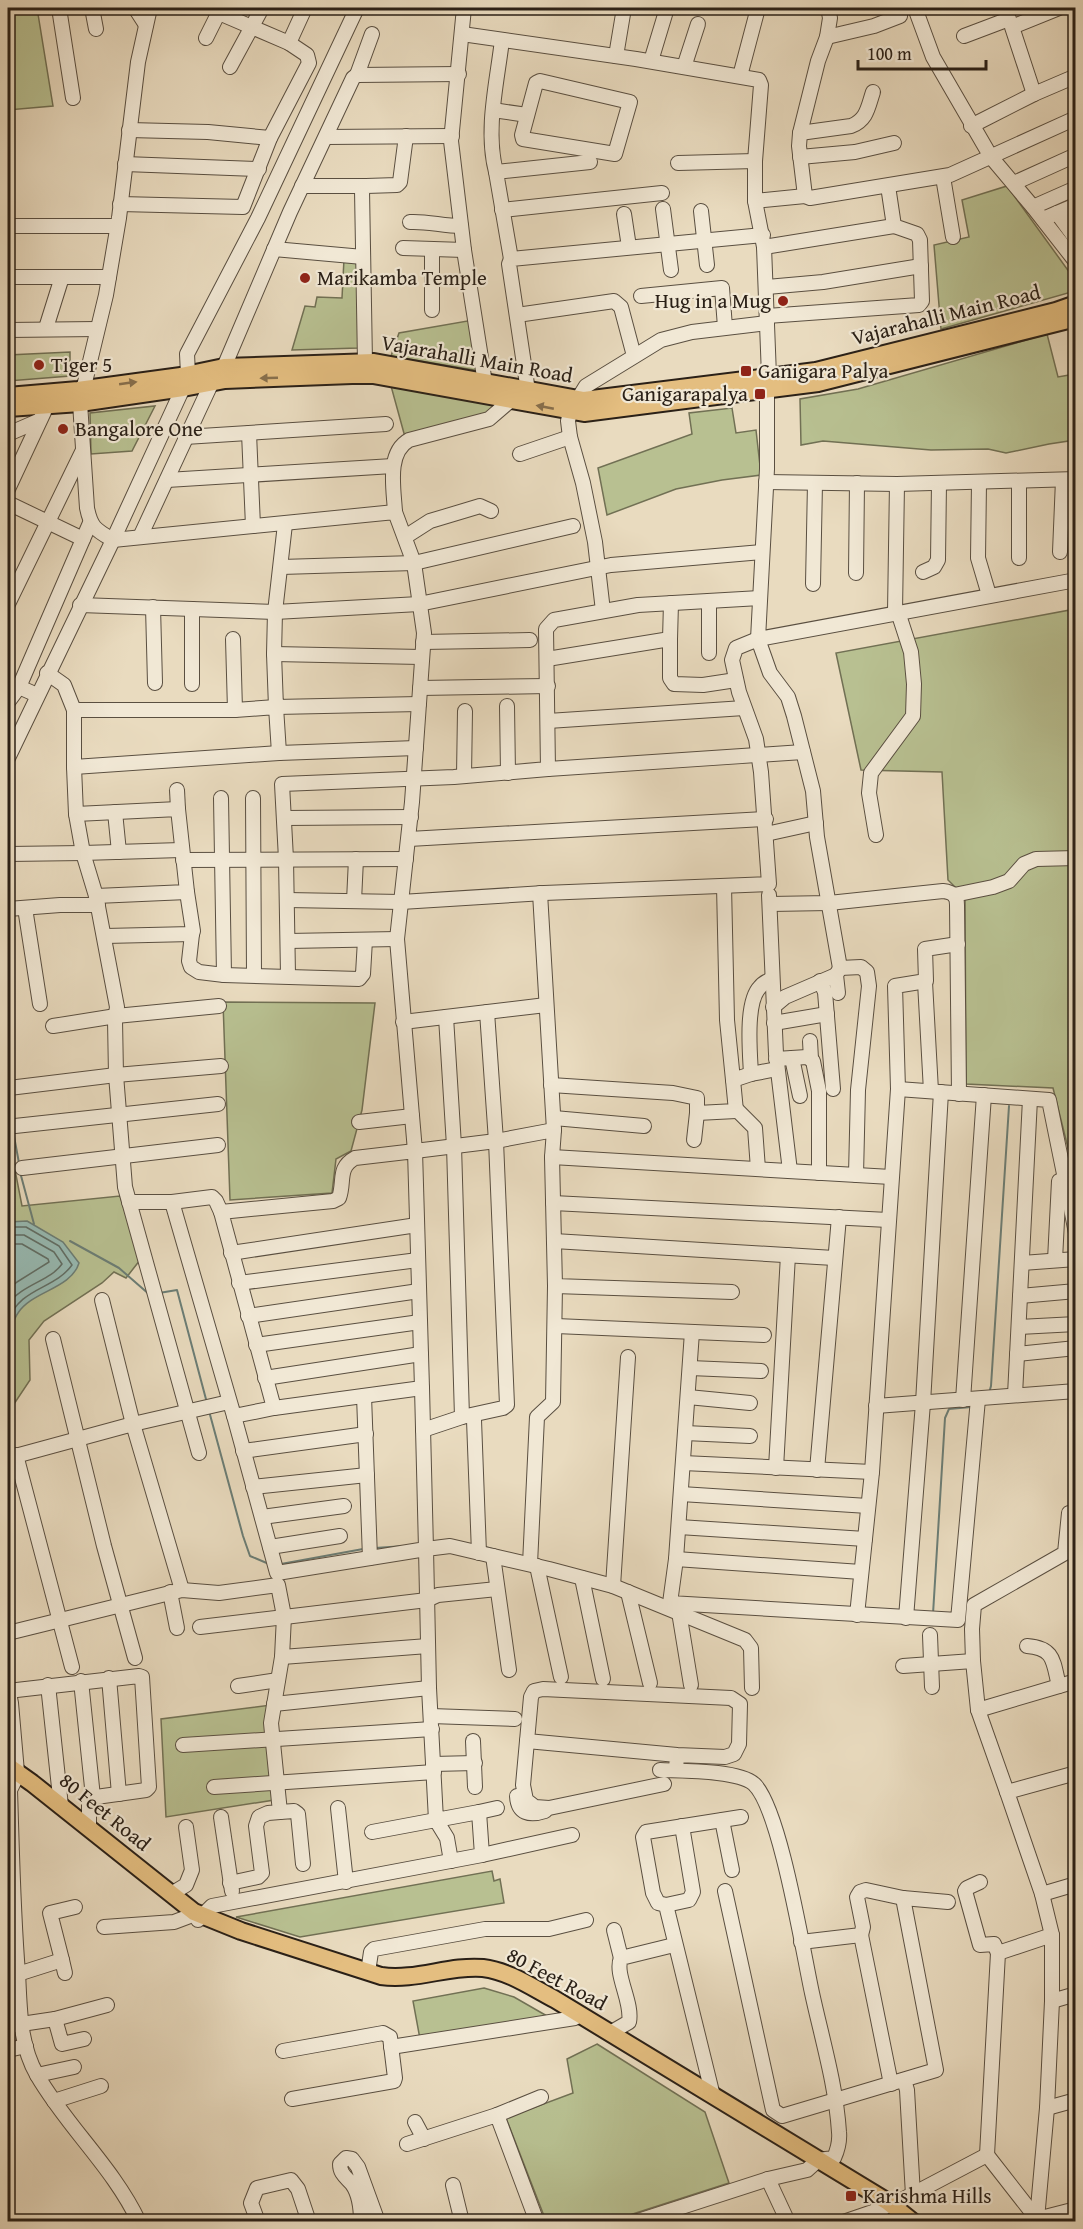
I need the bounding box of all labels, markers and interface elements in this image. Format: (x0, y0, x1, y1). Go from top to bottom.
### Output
scale bar (858, 33, 986, 71)
text: 100 m (867, 40, 912, 67)
place label: Marikamba Temple (317, 262, 487, 293)
marker: Marikamba Temple (298, 271, 312, 285)
street label: Vajarahalli Main Road (848, 276, 1044, 353)
place label: Hug in a Mug (655, 285, 772, 316)
marker: Hug in a Mug (776, 294, 790, 308)
street label: Vajarahalli Main Road (379, 326, 576, 391)
place label: Tiger 5 (51, 349, 112, 380)
place label: Ganigara Palya (758, 355, 889, 386)
marker: Tiger 5 (32, 358, 46, 372)
marker: Ganigara Palya (739, 364, 753, 378)
one-way arrow (259, 373, 278, 382)
one-way arrow (119, 378, 138, 387)
place label: Ganigarapalya (622, 378, 748, 409)
marker: Ganigarapalya (753, 387, 767, 401)
one-way arrow (535, 402, 554, 411)
place label: Bangalore One (75, 413, 203, 444)
marker: Bangalore One (56, 422, 70, 436)
street label: 80 Feet Road (53, 1765, 158, 1859)
street label: 80 Feet Road (501, 1939, 614, 2018)
place label: Karishma Hills (863, 2180, 992, 2211)
marker: Karishma Hills (844, 2189, 858, 2203)

